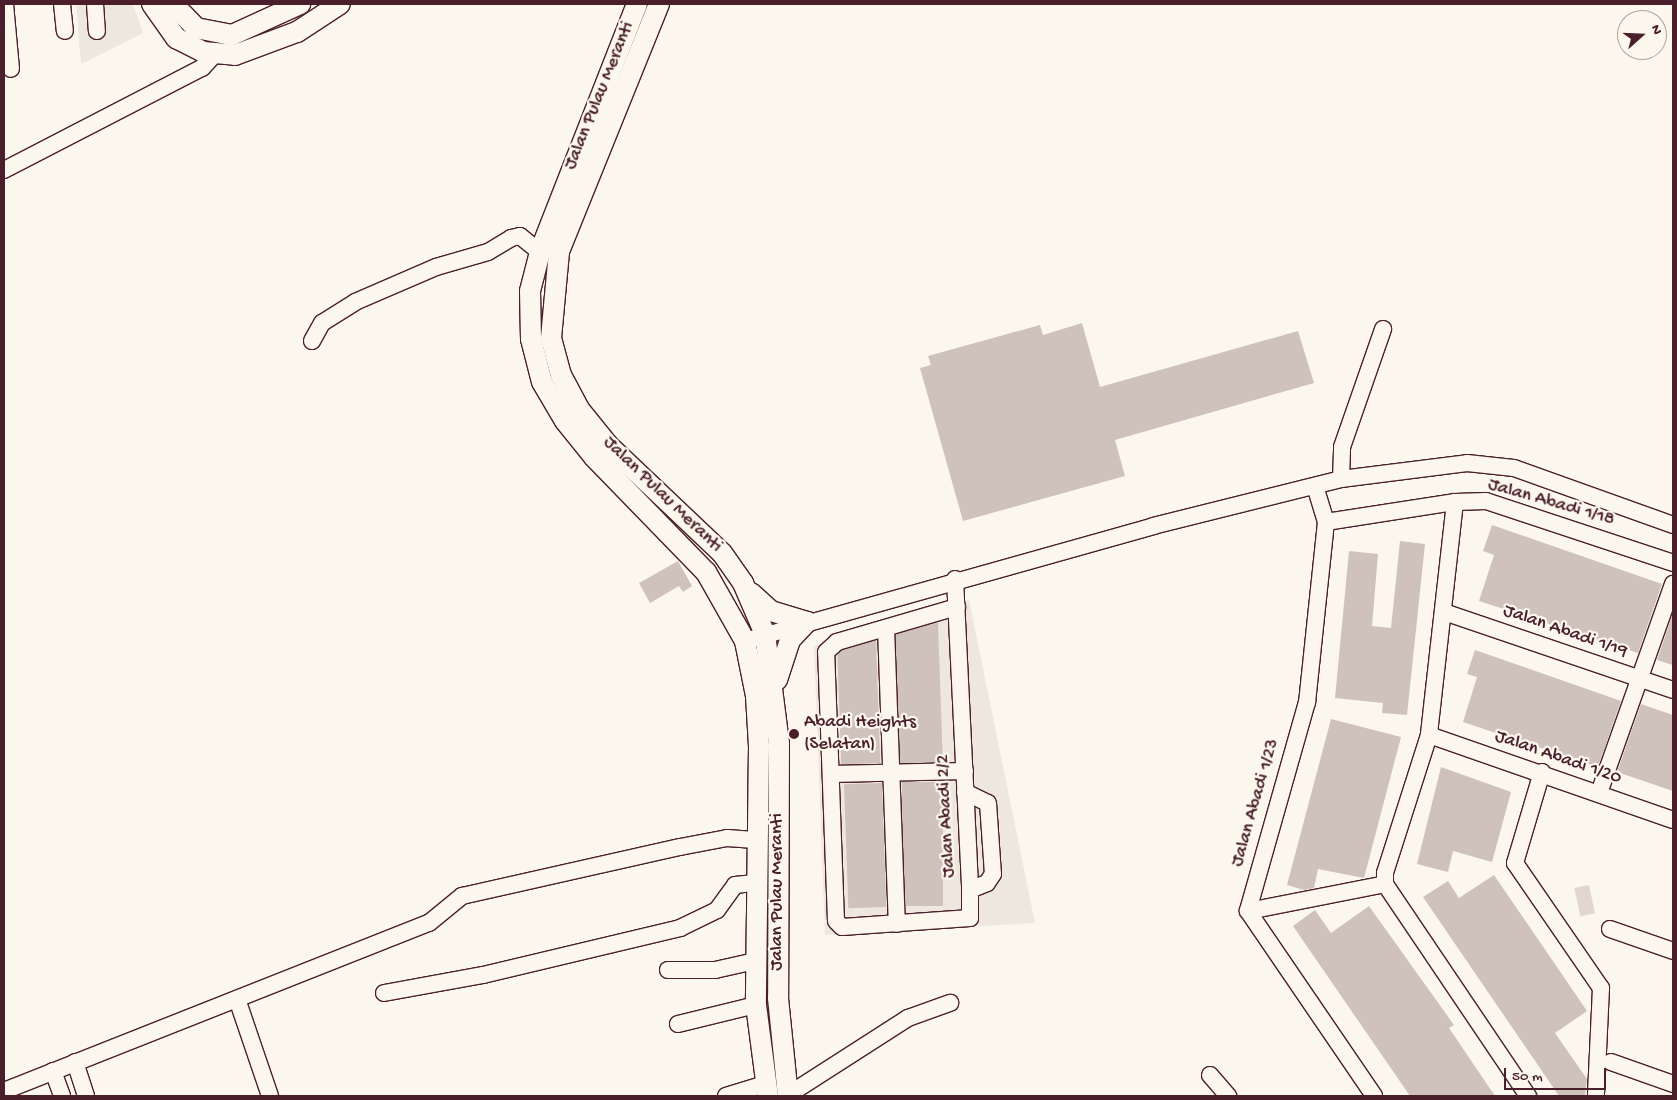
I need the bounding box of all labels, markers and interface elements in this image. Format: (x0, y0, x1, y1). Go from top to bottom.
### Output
north arrow (1617, 10, 1667, 60)
street label: Jalan Pulau Meranti (560, 19, 640, 173)
text: N (1646, 23, 1665, 37)
street label: Jalan Pulau Meranti (597, 432, 727, 558)
street label: Jalan Abadi 1/18 (1485, 474, 1617, 532)
street label: Jalan Abadi 1/19 (1500, 600, 1630, 664)
place label: Abadi Heights (Selatan) (804, 712, 916, 756)
street label: Jalan Abadi 1/20 (1492, 726, 1624, 790)
marker: Abadi Heights (Selatan) (788, 728, 800, 740)
street label: Jalan Abadi 1/23 (1227, 737, 1285, 869)
street label: Jalan Abadi 2/2 (932, 754, 962, 878)
street label: Jalan Pulau Meranti (767, 813, 789, 971)
scale bar (1507, 1058, 1610, 1090)
text: 50 m (1512, 1068, 1543, 1086)

